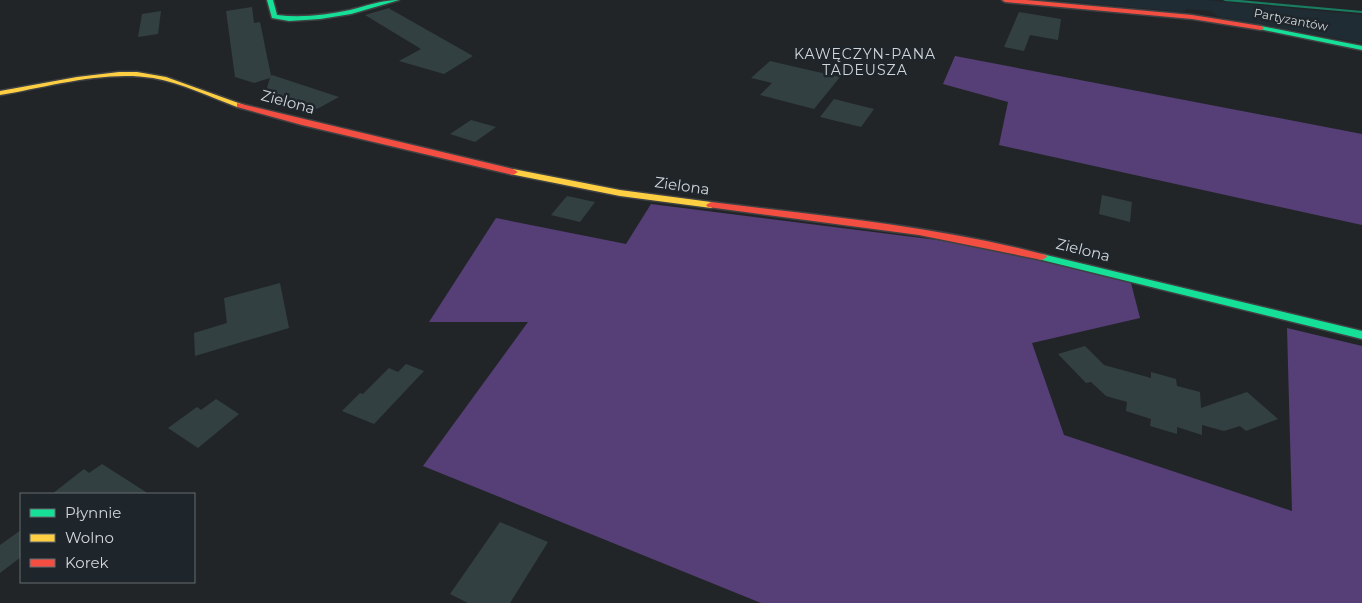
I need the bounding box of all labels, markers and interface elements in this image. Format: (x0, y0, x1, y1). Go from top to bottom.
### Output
street label: Partyzantów (1253, 5, 1330, 34)
district label: KAWĘCZYN-PANA TADEUSZA (794, 45, 936, 79)
street label: Zielona (259, 85, 317, 118)
street label: Zielona (653, 172, 711, 199)
street label: Zielona (1054, 234, 1112, 265)
legend (20, 493, 195, 583)
text: Płynnie (65, 503, 121, 522)
text: Wolno (65, 528, 114, 547)
text: Korek (65, 553, 109, 572)

